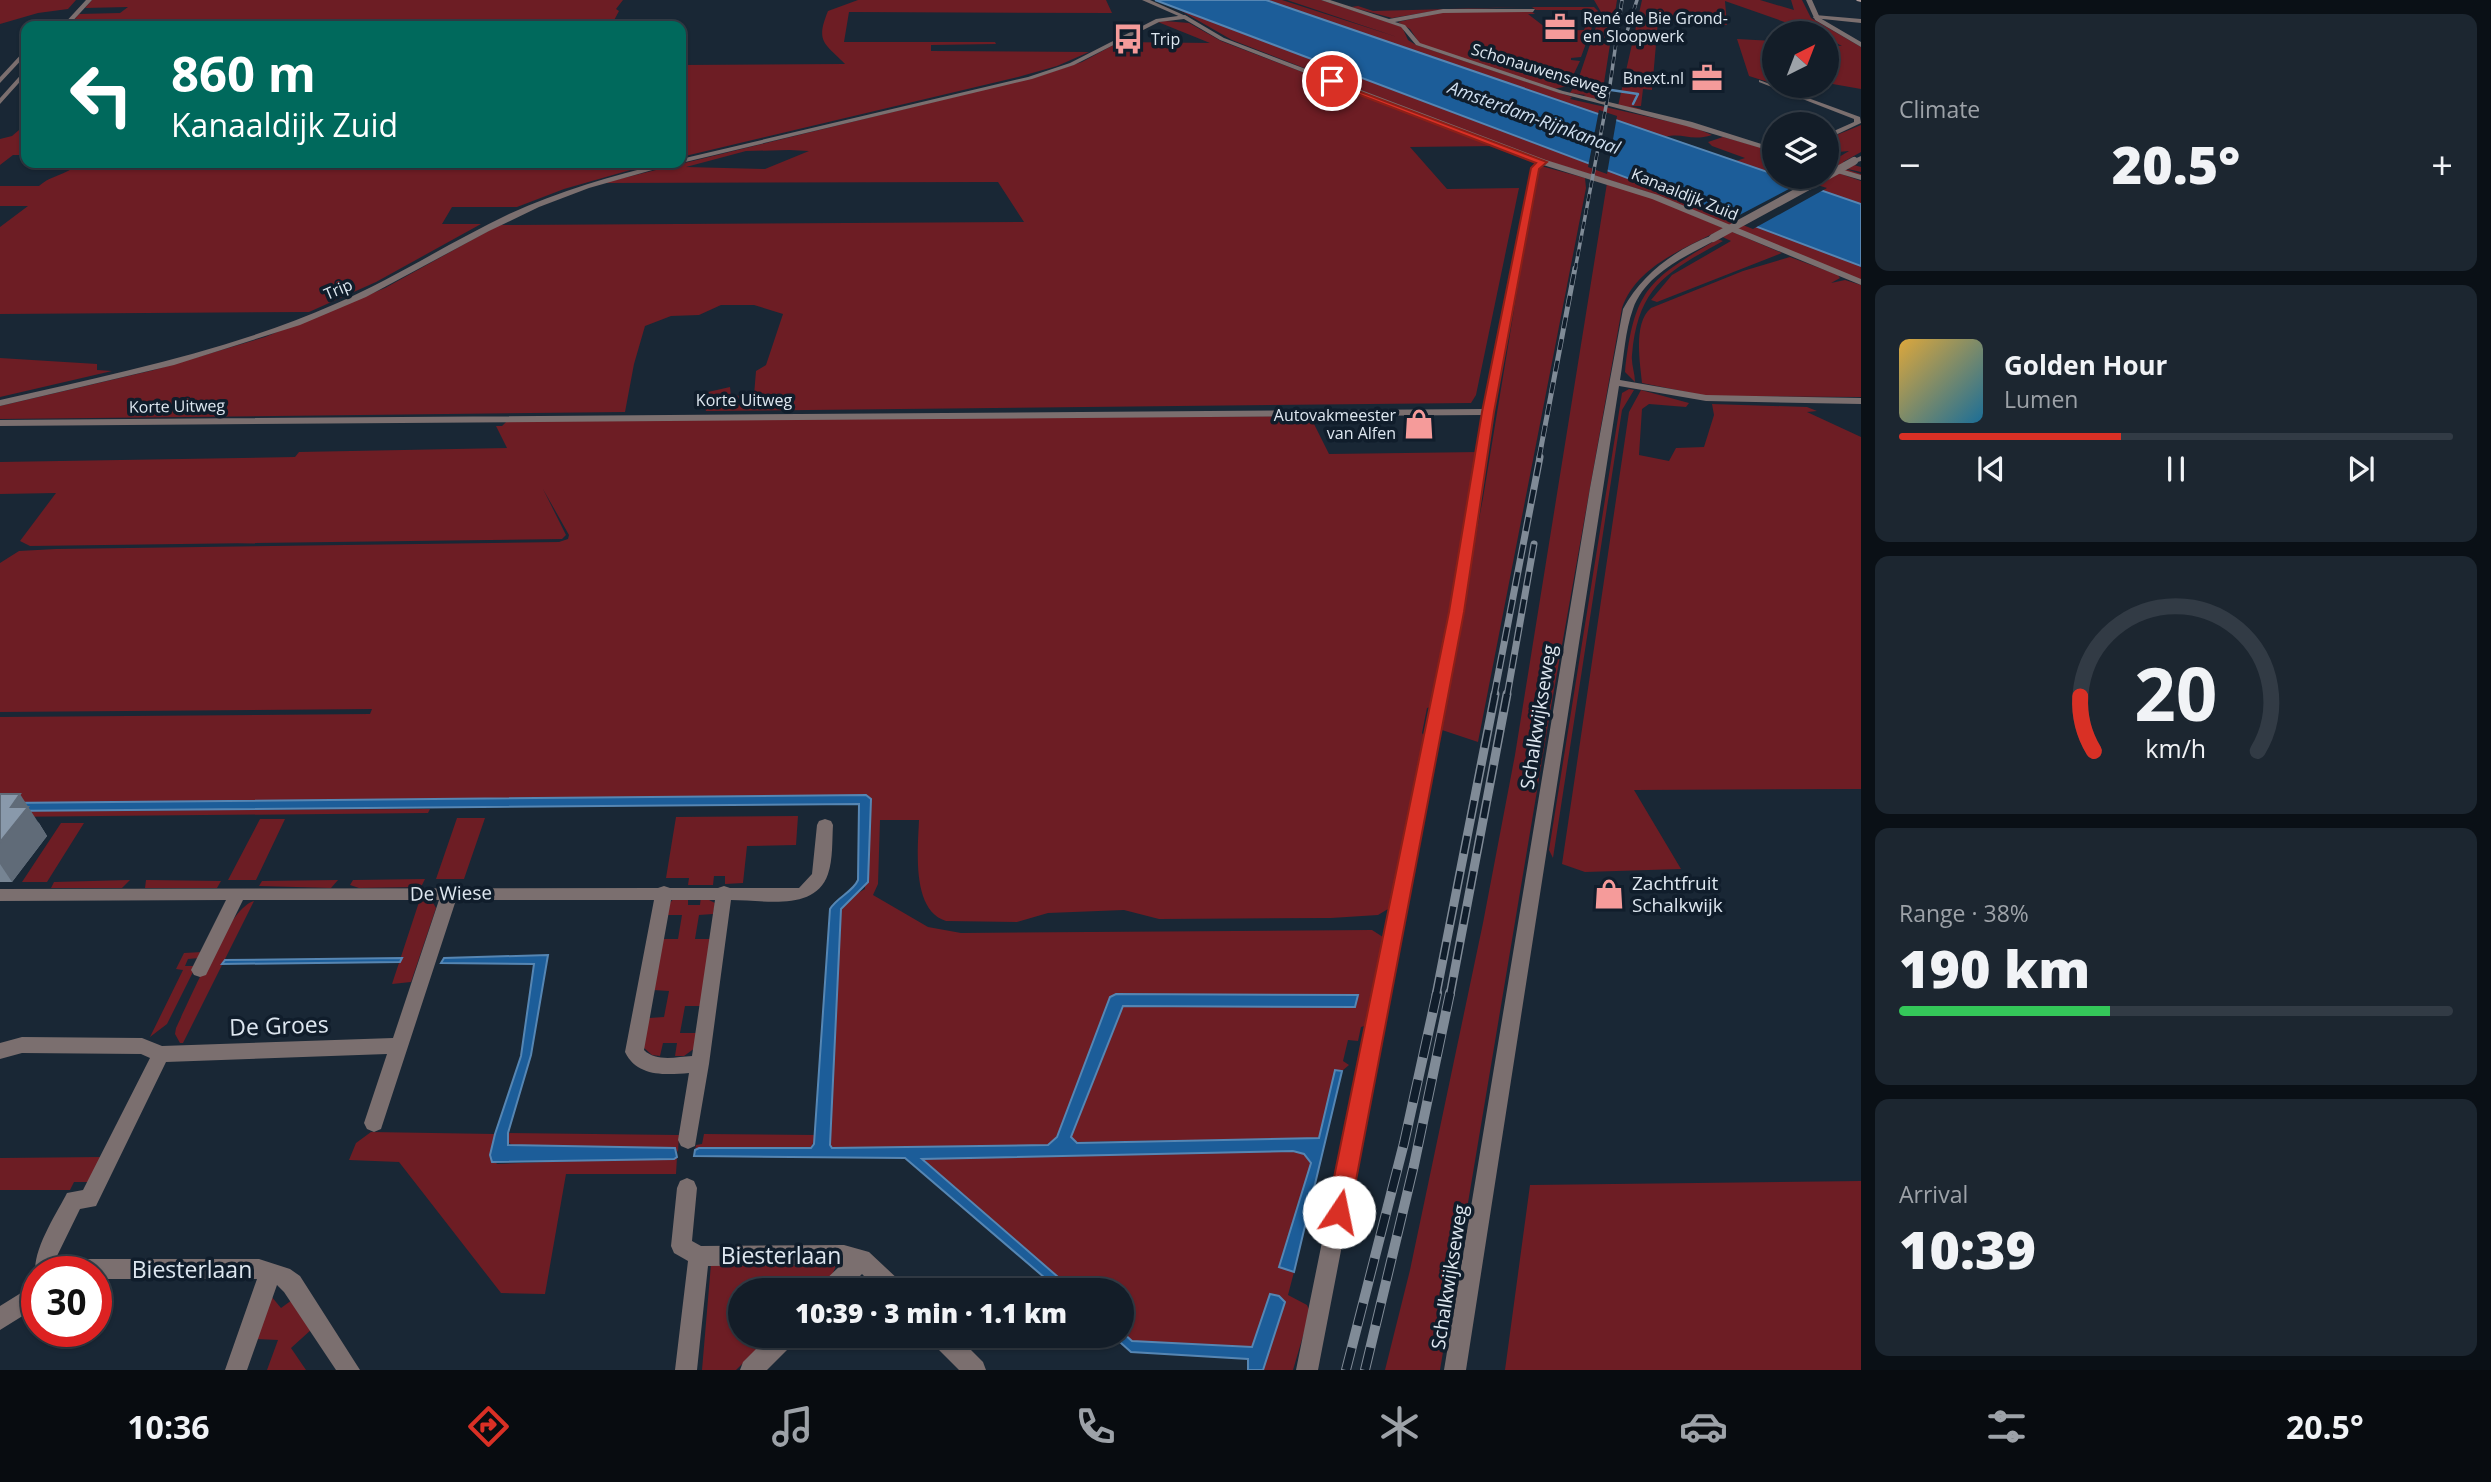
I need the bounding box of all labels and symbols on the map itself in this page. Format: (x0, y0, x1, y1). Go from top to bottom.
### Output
place label: René de Bie Grond- en Sloopwerk (1583, 7, 1728, 47)
office icon: René de Bie Grond- en Sloopwerk (1543, 10, 1577, 44)
north arrow (1762, 21, 1839, 98)
bus stop icon: Trip (1111, 22, 1145, 56)
place label: Trip (1151, 28, 1180, 50)
street label: Schonauwenseweg (1469, 38, 1612, 100)
pin (1302, 51, 1362, 111)
office icon: Bnext.nl (1690, 61, 1724, 95)
place label: Bnext.nl (1623, 67, 1684, 89)
water label: Amsterdam-Rijnkanaal (1443, 74, 1624, 160)
street label: Kanaaldijk Zuid (1628, 163, 1742, 225)
street label: Trip (320, 273, 356, 305)
street label: Korte Uitweg (696, 389, 792, 411)
street label: Korte Uitweg (129, 394, 226, 418)
place label: Autovakmeester van Alfen (1274, 404, 1396, 444)
shop icon: Autovakmeester van Alfen (1402, 407, 1436, 441)
street label: Schalkwijkseweg (1514, 643, 1562, 791)
place label: Zachtfruit Schalkwijk (1632, 870, 1723, 918)
shop icon: Zachtfruit Schalkwijk (1592, 877, 1626, 911)
street label: De Wiese (410, 879, 492, 907)
street label: De Groes (229, 1007, 329, 1043)
position arrow (1302, 1175, 1376, 1249)
street label: Schalkwijkseweg (1425, 1203, 1473, 1351)
street label: Biesterlaan (721, 1239, 841, 1271)
street label: Biesterlaan (132, 1253, 252, 1285)
speed limit sign: 30 (21, 1256, 112, 1347)

